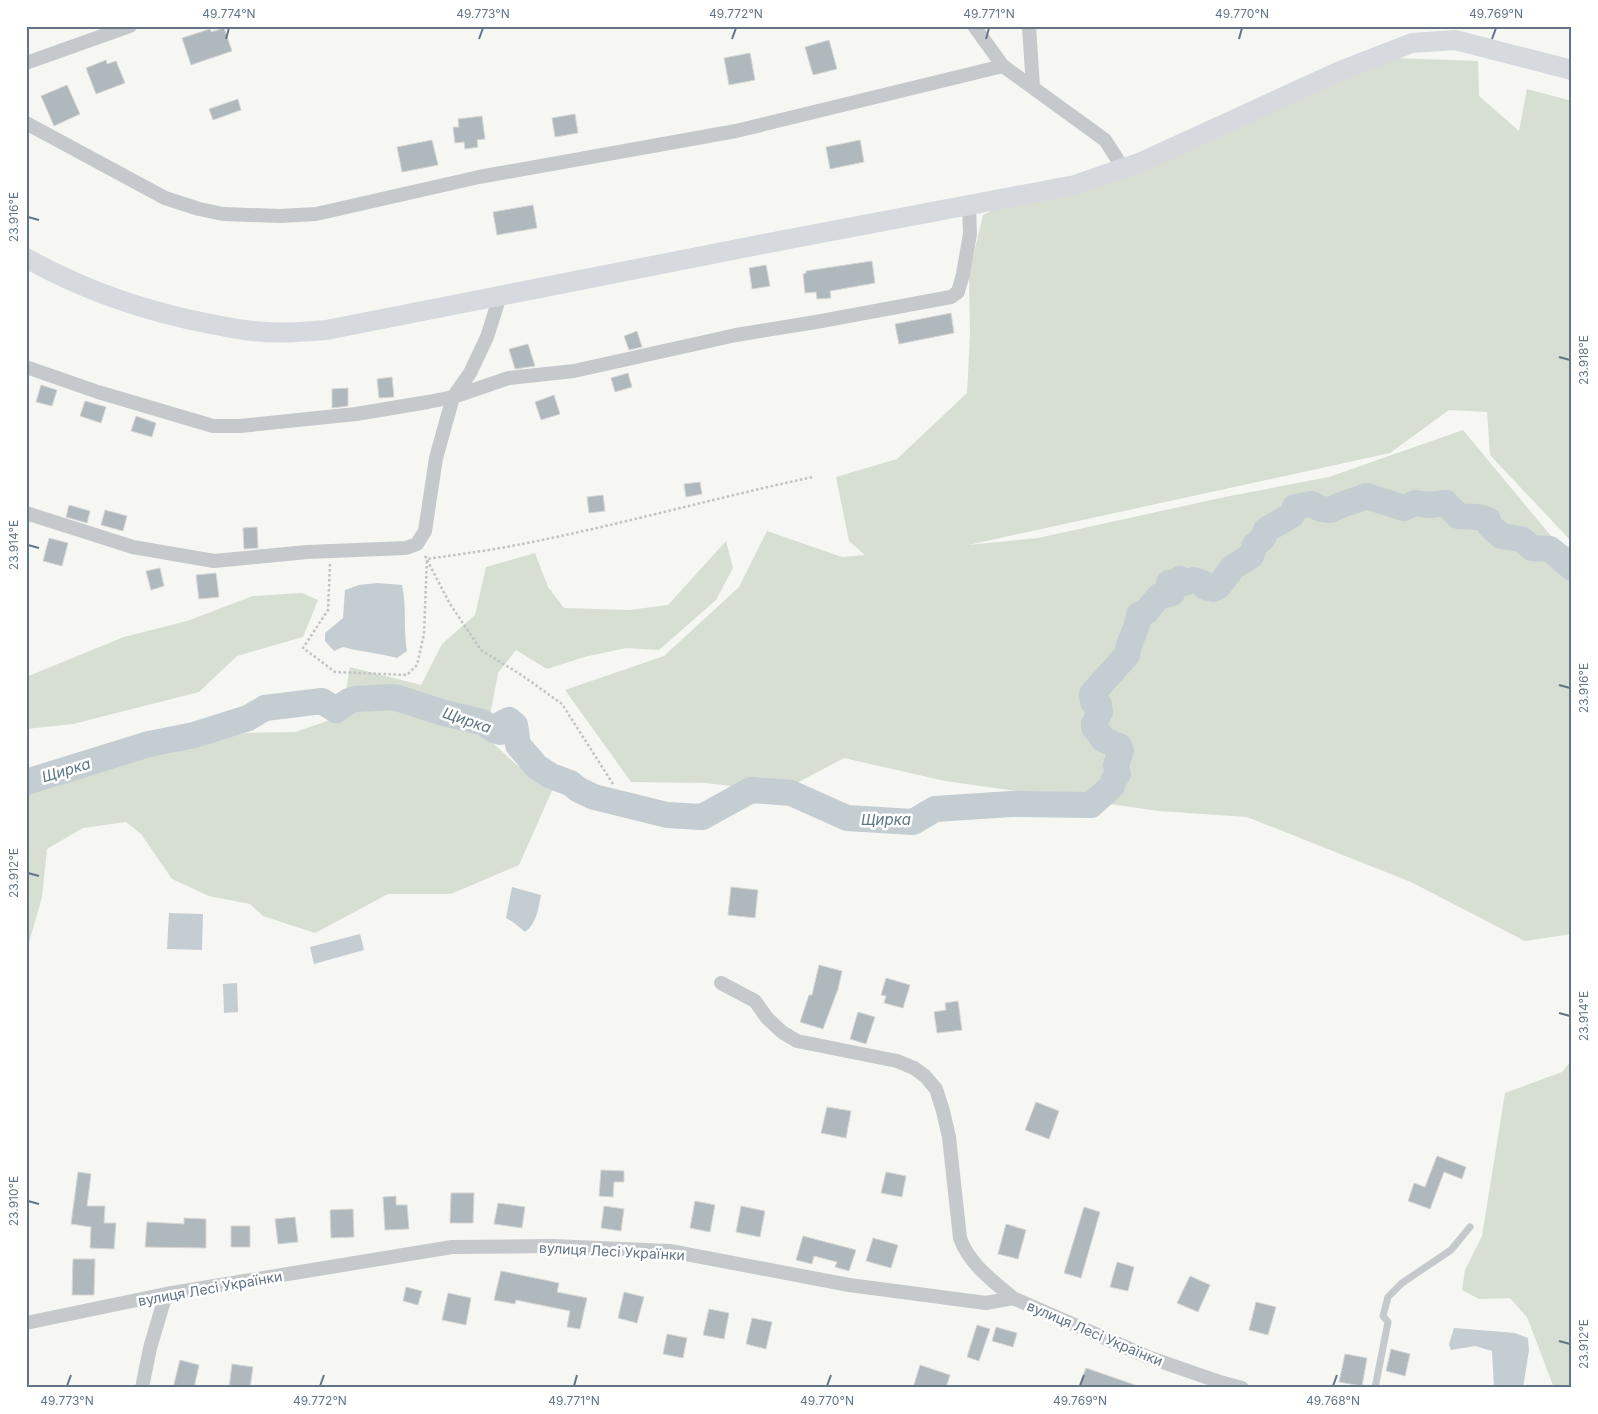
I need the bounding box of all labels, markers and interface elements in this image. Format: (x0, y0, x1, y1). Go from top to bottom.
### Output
text: 49.774°N (202, 6, 256, 21)
text: 49.773°N (456, 6, 510, 21)
text: 49.772°N (709, 6, 763, 21)
text: 49.771°N (963, 6, 1015, 21)
text: 49.770°N (1215, 6, 1269, 21)
text: 49.769°N (1469, 6, 1523, 21)
text: 23.916°E (6, 192, 21, 242)
text: 23.918°E (1576, 335, 1591, 385)
text: 23.914°E (6, 520, 21, 570)
text: 23.916°E (1576, 663, 1591, 713)
water label: Щирка (440, 703, 494, 737)
water label: Щирка (39, 754, 93, 786)
water label: Щирка (861, 810, 911, 829)
text: 23.912°E (6, 848, 21, 898)
text: 23.914°E (1576, 991, 1591, 1041)
text: 23.910°E (6, 1176, 21, 1226)
street label: вулиця Лесі Українки (539, 1239, 685, 1263)
street label: вулиця Лесі Українки (137, 1267, 283, 1309)
street label: вулиця Лесі Українки (1025, 1297, 1165, 1369)
text: 23.912°E (1576, 1319, 1591, 1369)
text: 49.773°N (40, 1393, 94, 1408)
text: 49.772°N (293, 1393, 347, 1408)
text: 49.771°N (548, 1393, 600, 1408)
text: 49.770°N (800, 1393, 854, 1408)
text: 49.769°N (1053, 1393, 1107, 1408)
text: 49.768°N (1306, 1393, 1360, 1408)

